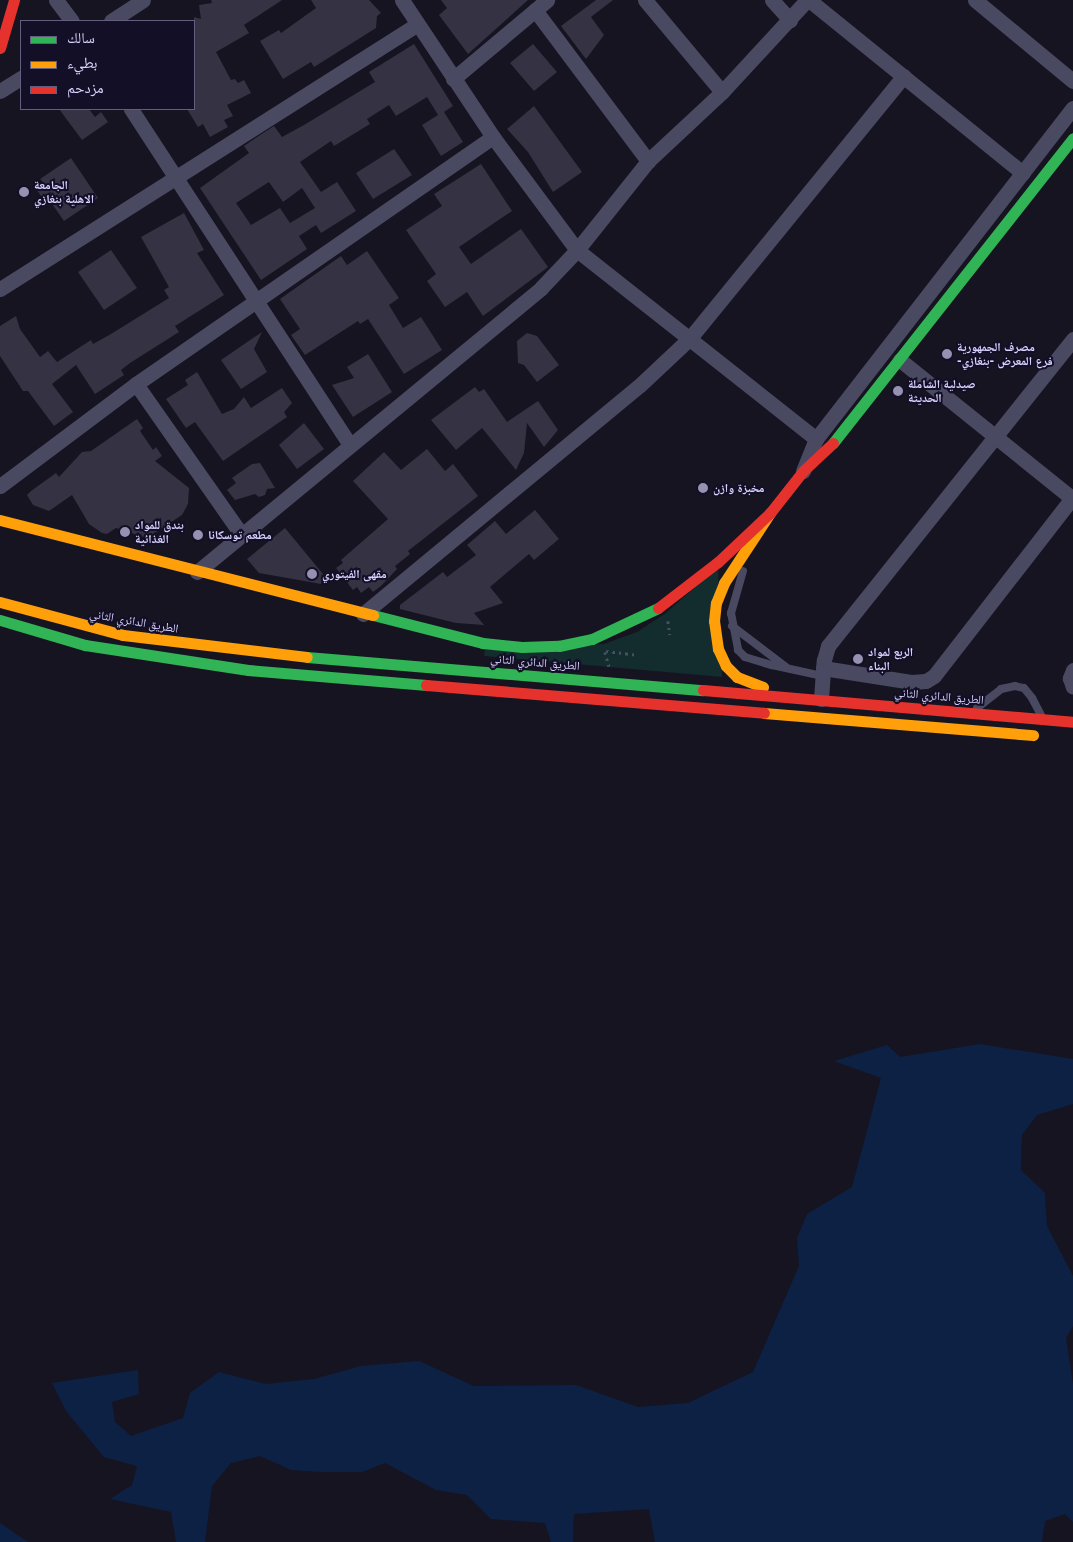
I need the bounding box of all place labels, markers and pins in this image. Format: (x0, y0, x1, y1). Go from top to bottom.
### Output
place label: الجامعة الاهلية بنغازي (34, 178, 94, 206)
marker: الجامعة الاهلية بنغازي (18, 186, 30, 198)
place label: مصرف الجمهورية -فرع المعرض -بنغازي (957, 340, 1053, 368)
marker: مصرف الجمهورية -فرع المعرض -بنغازي (941, 348, 953, 360)
place label: صيدلية الشاملة الحديثة (908, 377, 976, 405)
marker: صيدلية الشاملة الحديثة (892, 385, 904, 397)
place label: مخبزة وازن (713, 481, 764, 495)
marker: مخبزة وازن (697, 482, 709, 494)
place label: بندق للمواد الغذائية (135, 518, 184, 546)
marker: بندق للمواد الغذائية (119, 526, 131, 538)
place label: مطعم توسكانا (208, 528, 272, 542)
marker: مطعم توسكانا (192, 529, 204, 541)
place label: مقهى الفيتوري (322, 567, 387, 581)
marker: مقهى الفيتوري (306, 568, 318, 580)
place label: الربع لمواد البناء (868, 645, 913, 673)
marker: الربع لمواد البناء (852, 653, 864, 665)

